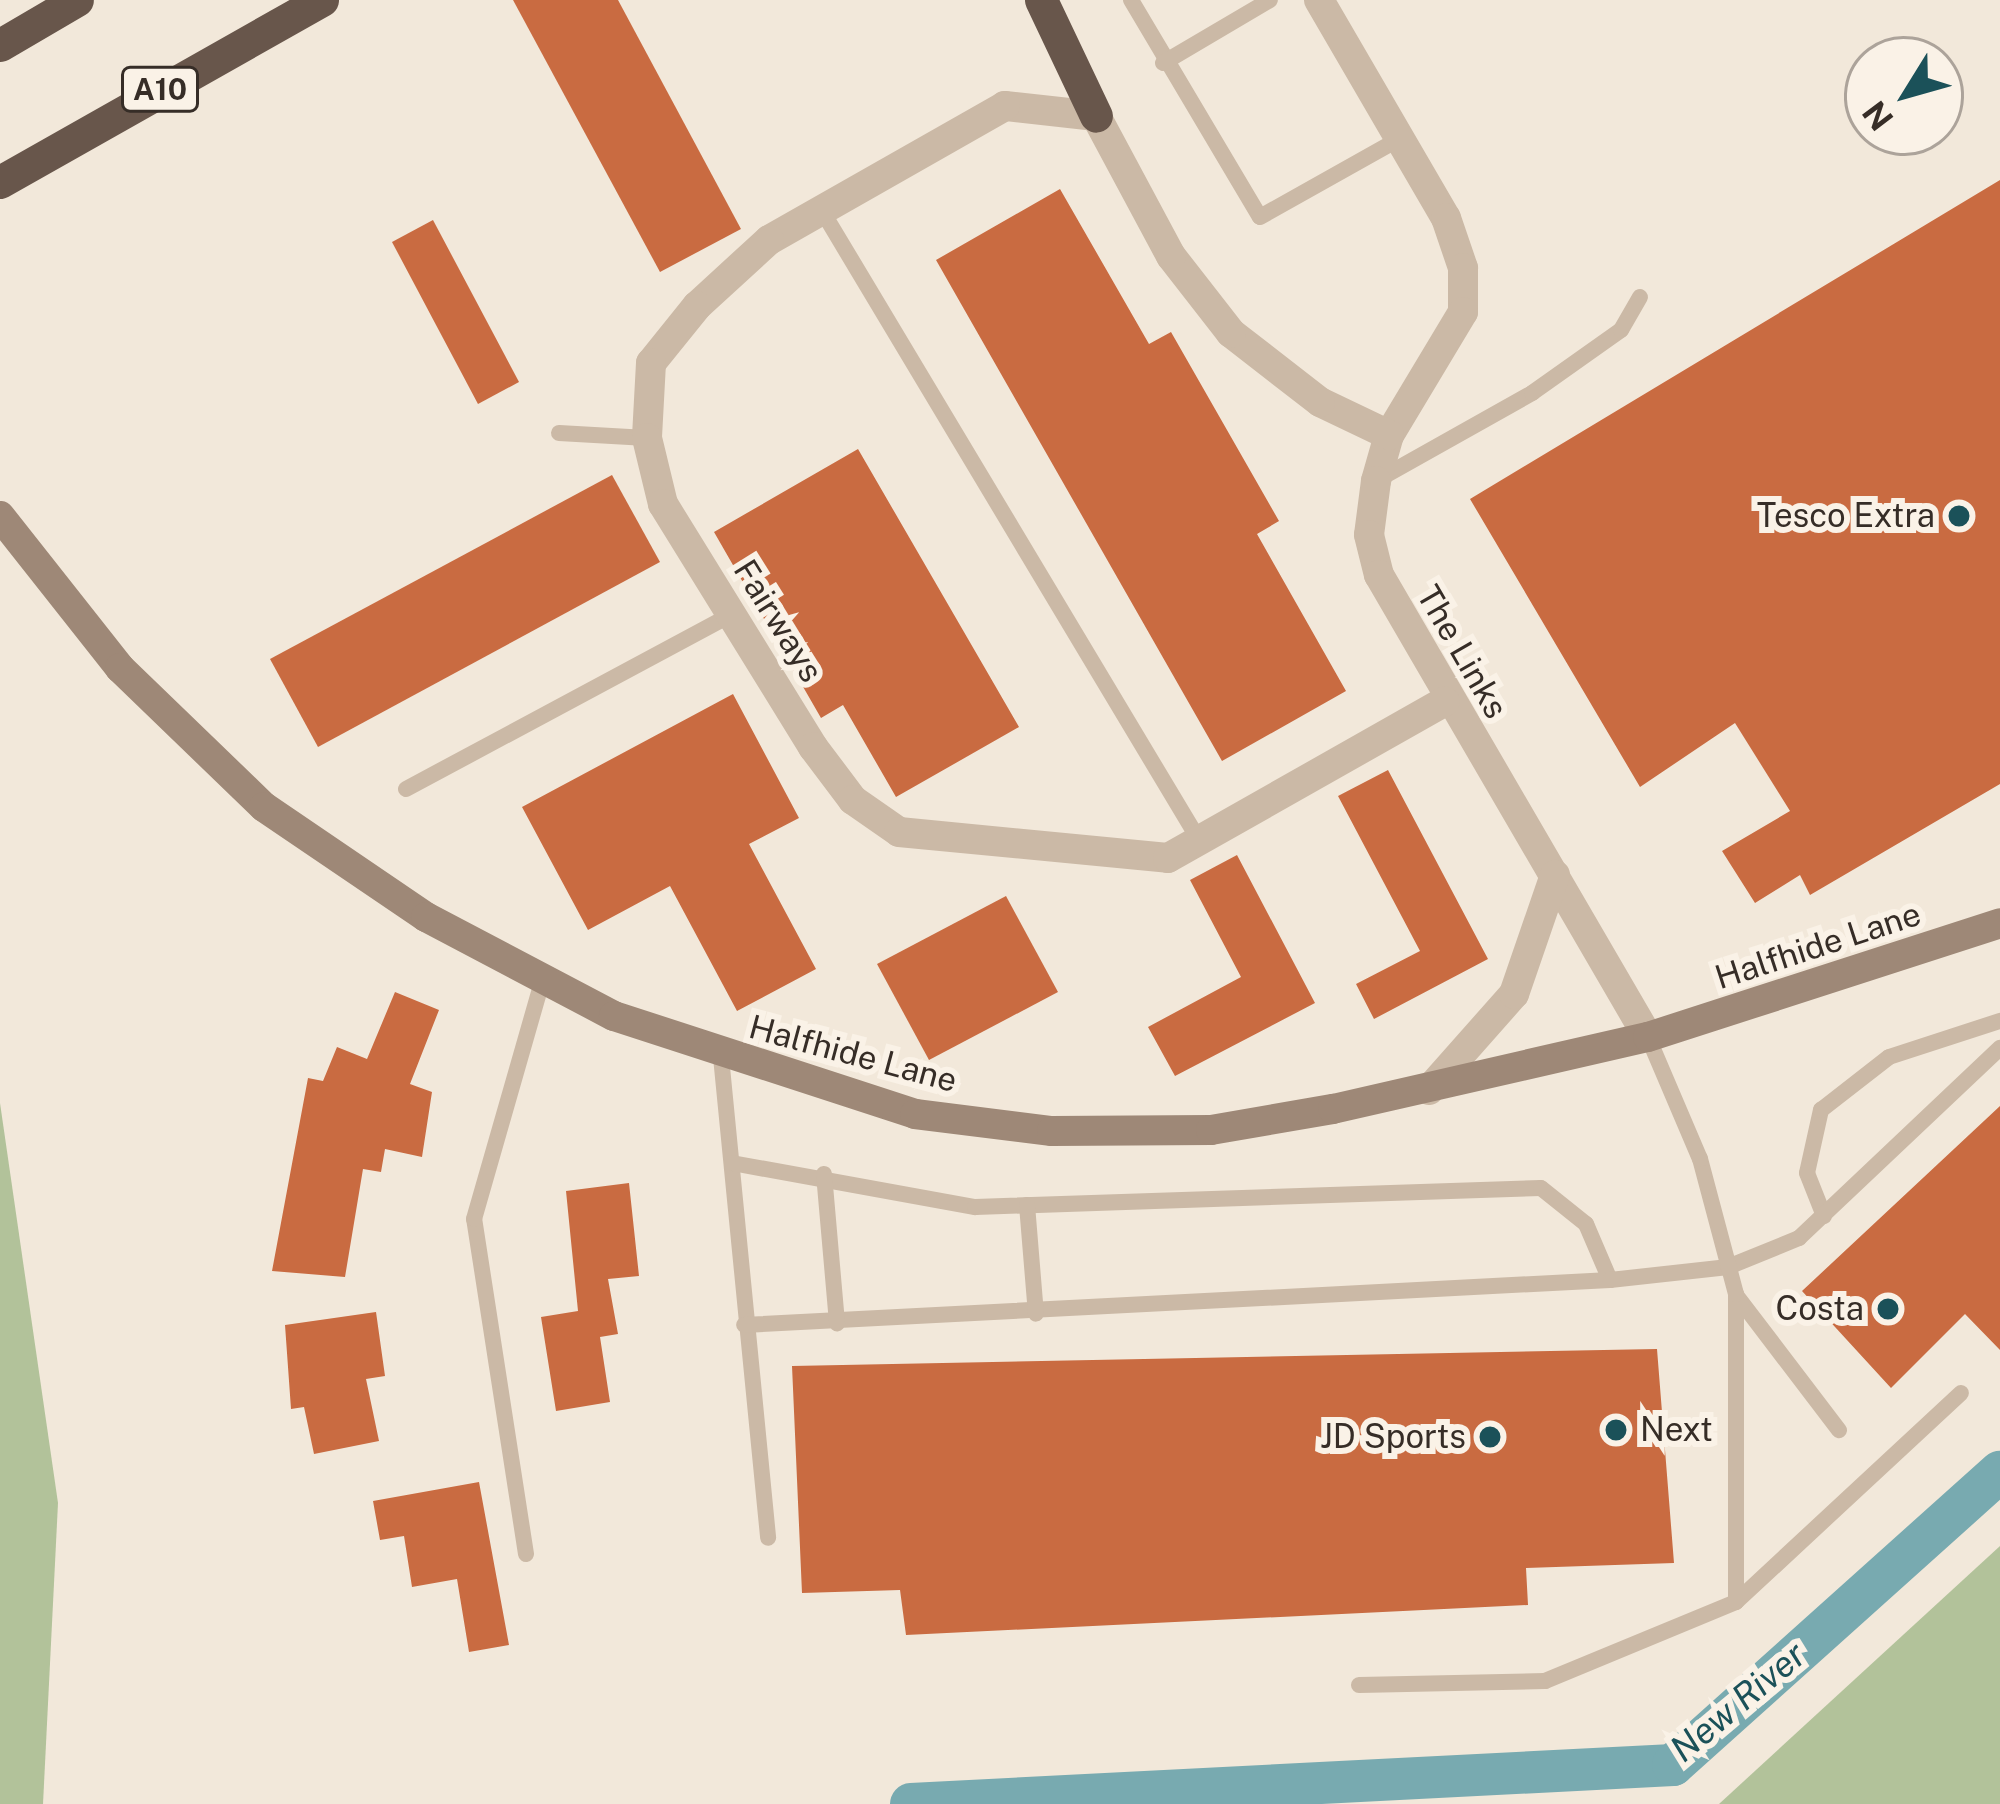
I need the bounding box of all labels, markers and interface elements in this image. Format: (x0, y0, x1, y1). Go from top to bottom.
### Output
north arrow (1844, 36, 1964, 156)
road number: A10 (121, 65, 199, 113)
text: N (1855, 94, 1901, 138)
place label: Tesco Extra (1756, 496, 1935, 536)
marker: Tesco Extra (1946, 503, 1972, 529)
street label: Fairways (725, 553, 831, 689)
street label: The Links (1408, 579, 1516, 725)
street label: Halfhide Lane (1710, 894, 1926, 998)
street label: Halfhide Lane (745, 1007, 961, 1101)
place label: Costa (1775, 1289, 1864, 1329)
marker: Costa (1875, 1296, 1901, 1322)
place label: Next (1640, 1410, 1713, 1450)
place label: JD Sports (1320, 1417, 1466, 1457)
marker: Next (1603, 1417, 1629, 1443)
marker: JD Sports (1477, 1424, 1503, 1450)
water label: New River (1662, 1633, 1814, 1771)

